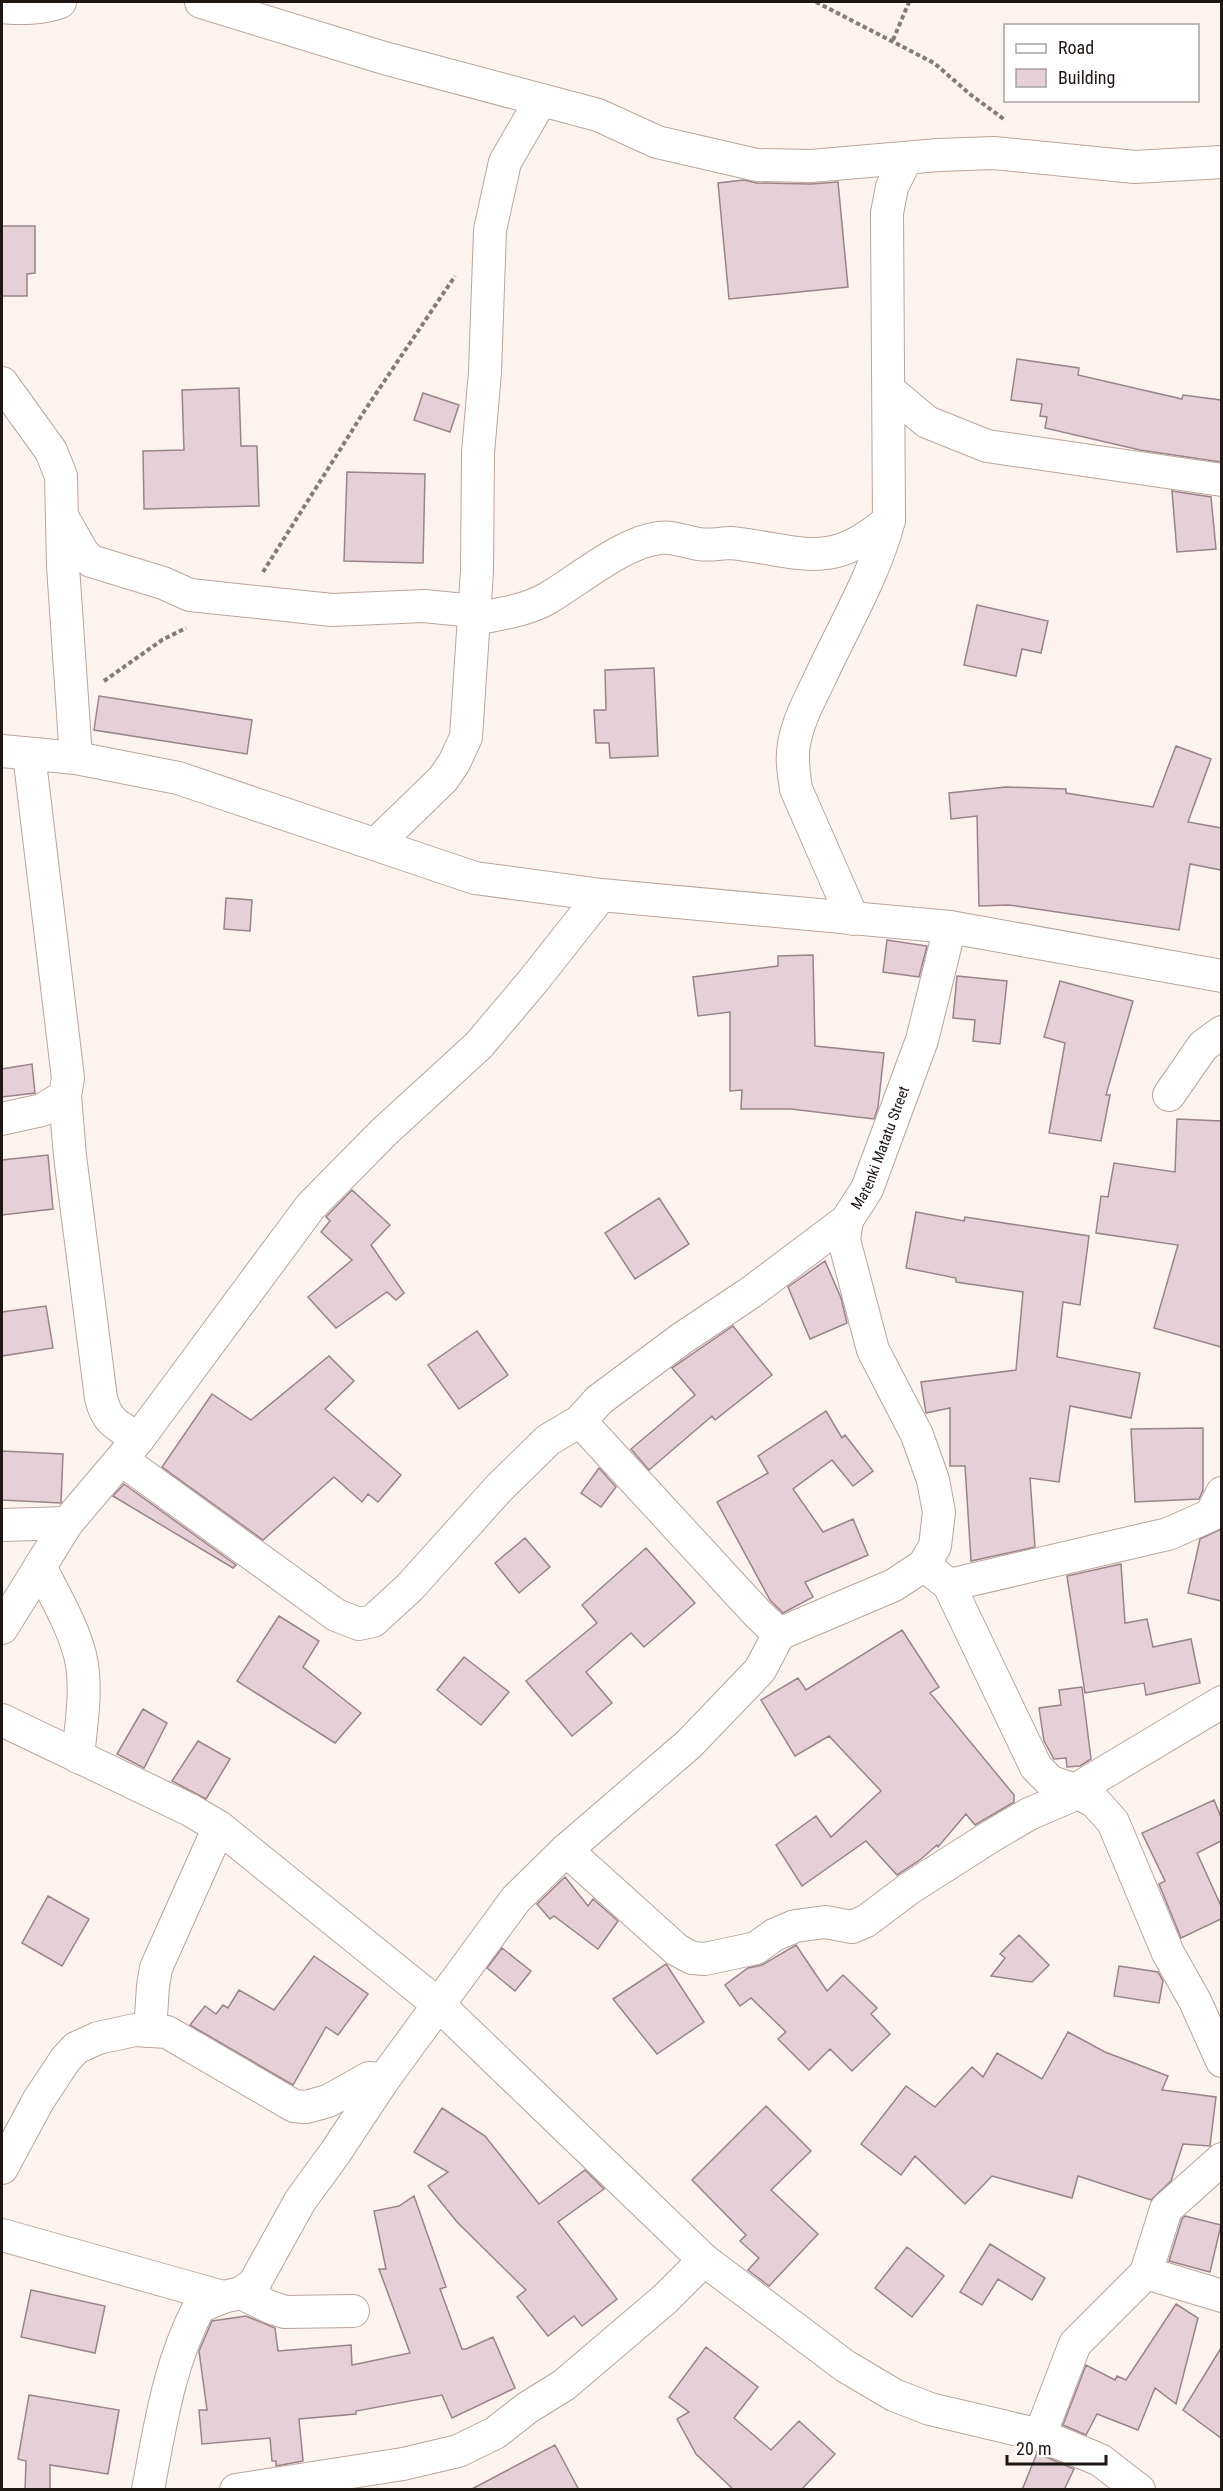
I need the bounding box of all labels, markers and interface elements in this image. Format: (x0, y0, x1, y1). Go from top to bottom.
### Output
legend (1004, 24, 1199, 102)
text: Road (1058, 37, 1094, 58)
text: Building (1058, 67, 1115, 88)
street label: Matenki Matatu Street (847, 1084, 913, 1213)
scale bar (1007, 2428, 1106, 2466)
text: 20 m (1016, 2438, 1051, 2459)

